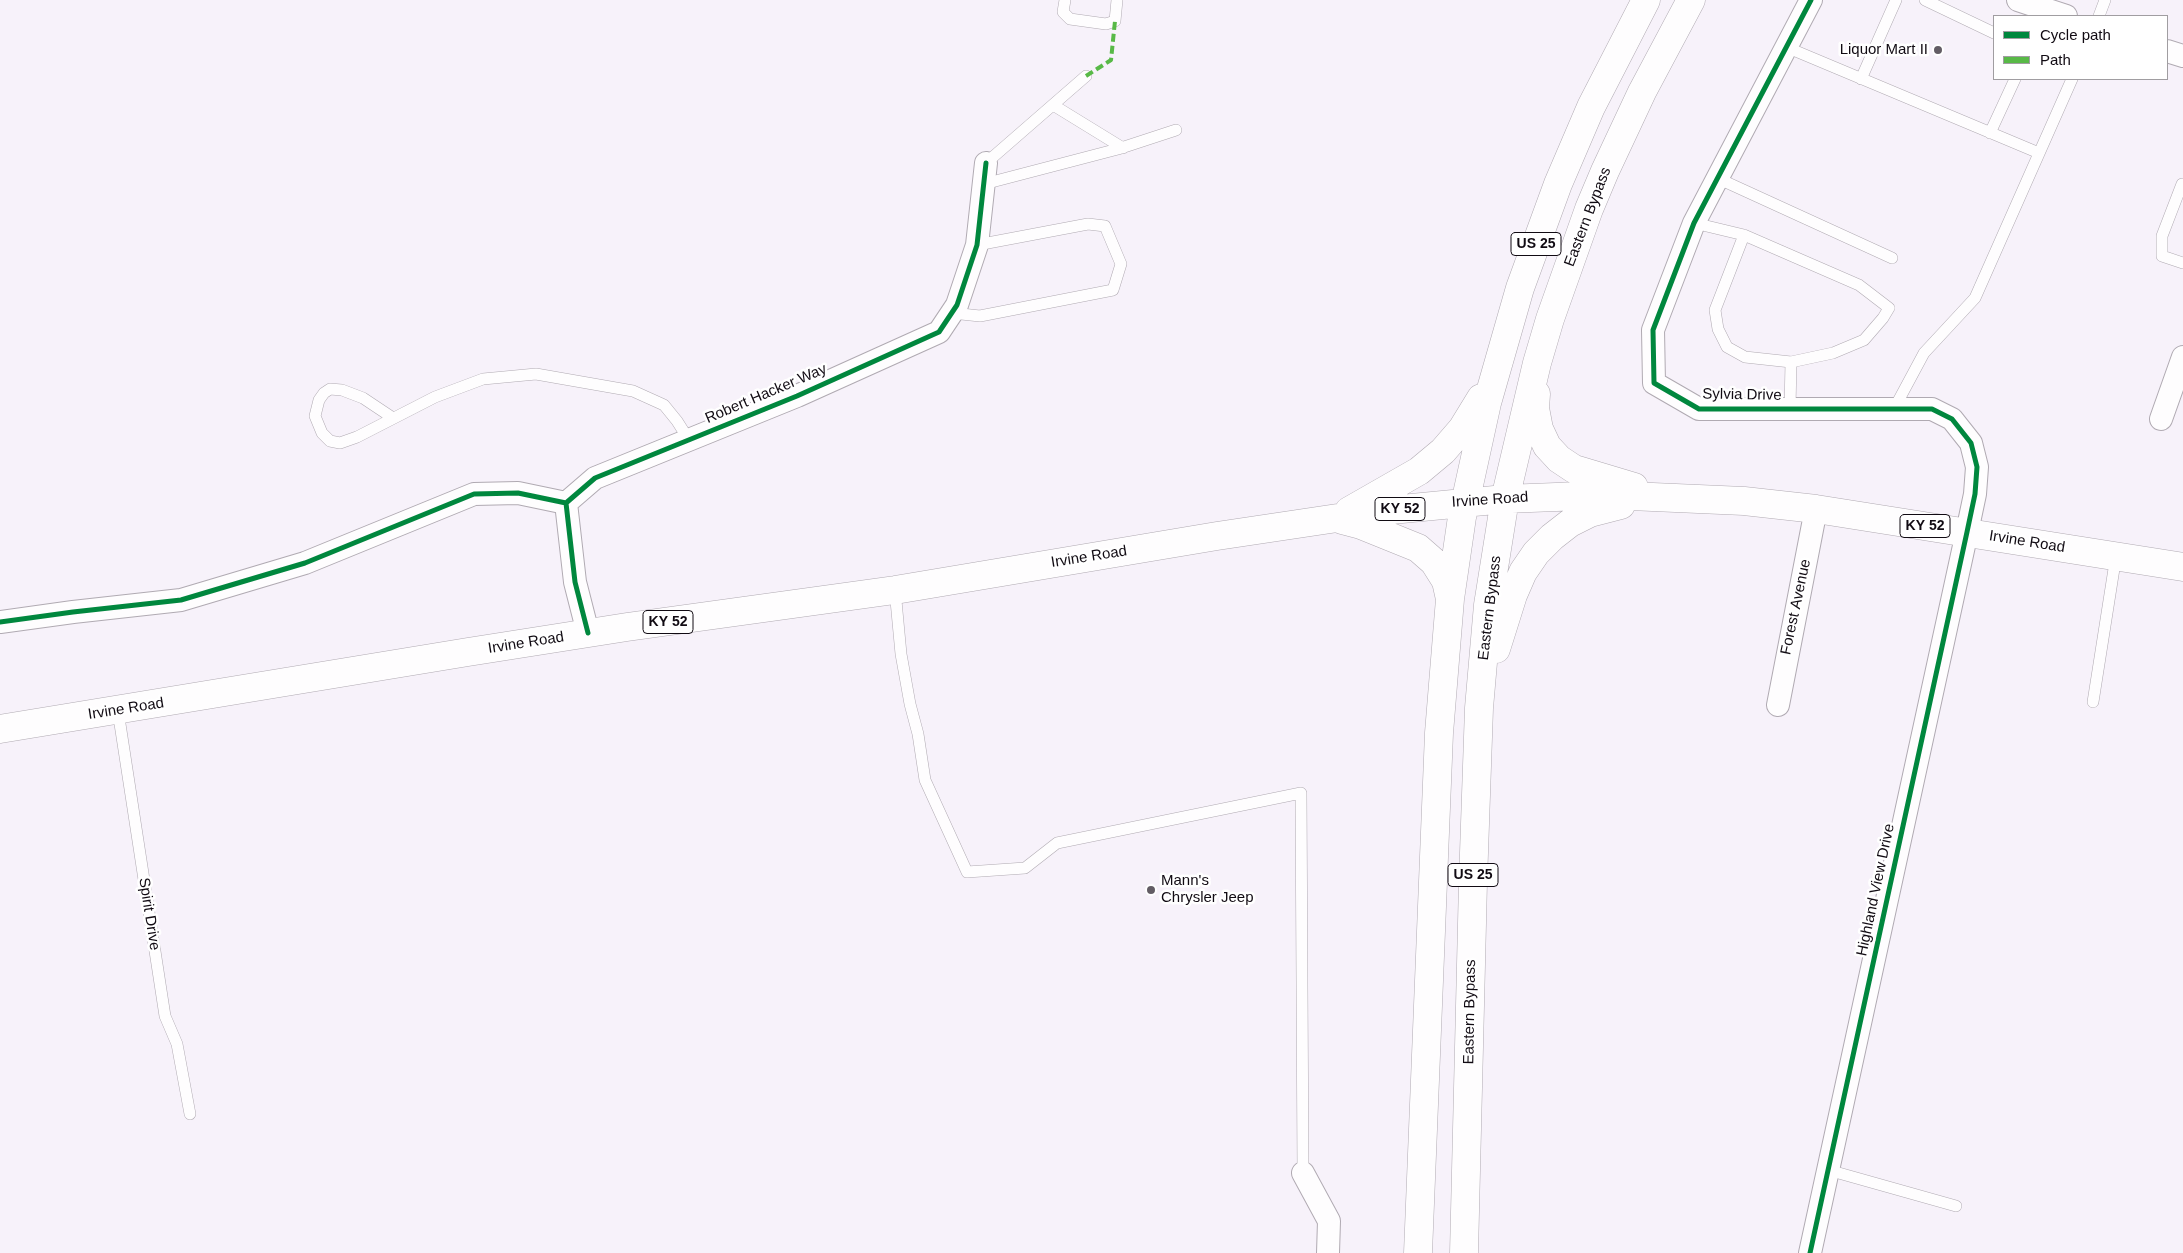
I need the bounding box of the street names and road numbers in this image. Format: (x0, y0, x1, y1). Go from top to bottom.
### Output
street label: Eastern Bypass (1561, 165, 1615, 269)
road number: US 25 (1511, 232, 1561, 255)
street label: Robert Hacker Way (703, 360, 829, 428)
street label: Sylvia Drive (1702, 385, 1782, 405)
street label: Irvine Road (1451, 488, 1529, 512)
road number: KY 52 (1375, 498, 1425, 520)
road number: KY 52 (1900, 514, 1950, 538)
street label: Irvine Road (1988, 527, 2066, 557)
street label: Irvine Road (1050, 542, 1128, 572)
street label: Eastern Bypass (1475, 555, 1505, 661)
street label: Forest Avenue (1777, 558, 1815, 656)
road number: KY 52 (643, 610, 693, 634)
street label: Irvine Road (487, 628, 565, 658)
street label: Irvine Road (87, 694, 165, 724)
street label: Highland View Drive (1853, 822, 1899, 958)
road number: US 25 (1448, 864, 1498, 886)
street label: Spirit Drive (134, 876, 164, 952)
street label: Eastern Bypass (1460, 959, 1480, 1065)

